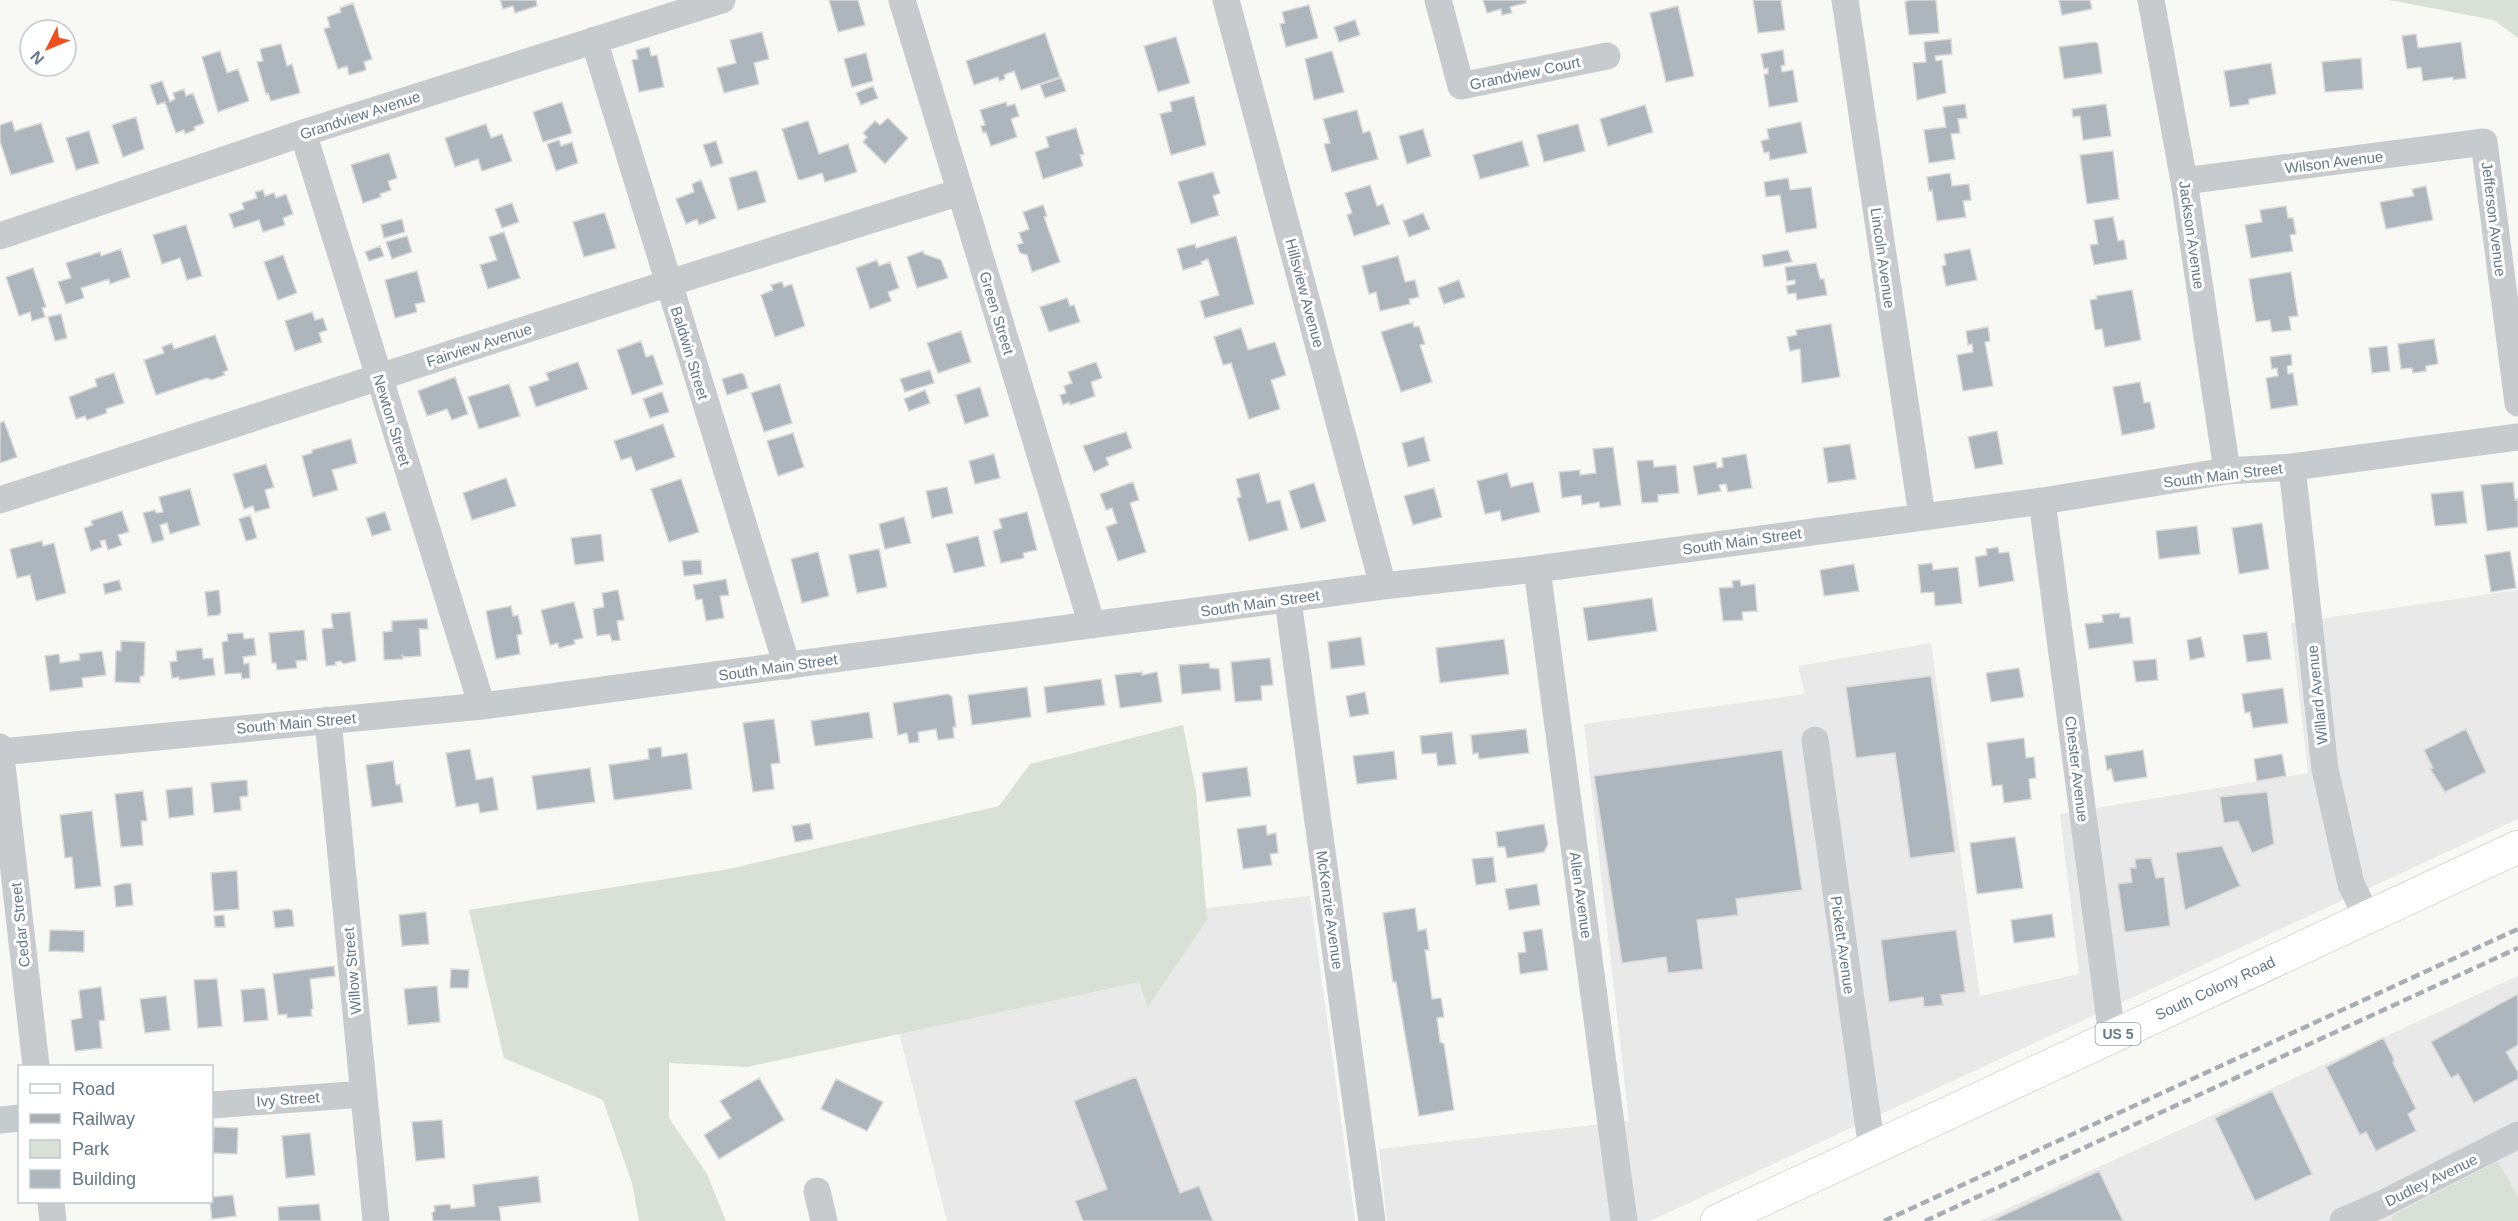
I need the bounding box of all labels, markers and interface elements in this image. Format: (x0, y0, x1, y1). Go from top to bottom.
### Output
north arrow (18, 18, 78, 78)
text: N (27, 48, 48, 68)
street label: Grandview Court (1468, 53, 1583, 93)
street label: Grandview Avenue (298, 88, 422, 142)
street label: Wilson Avenue (2284, 148, 2384, 176)
street label: Jefferson Avenue (2479, 161, 2509, 277)
street label: Jackson Avenue (2176, 180, 2208, 290)
street label: Lincoln Avenue (1868, 207, 1898, 309)
street label: Hillsview Avenue (1282, 237, 1328, 349)
street label: Green Street (976, 269, 1018, 357)
street label: Baldwin Street (668, 304, 713, 403)
street label: Fairview Avenue (424, 320, 534, 370)
street label: Newton Street (370, 372, 414, 469)
street label: South Main Street (2162, 459, 2284, 491)
street label: South Main Street (1681, 524, 1803, 558)
street label: South Main Street (1199, 586, 1321, 620)
street label: Willard Avenue (2303, 644, 2331, 746)
street label: South Main Street (717, 650, 839, 684)
street label: South Main Street (235, 709, 357, 737)
street label: Chester Avenue (2062, 715, 2092, 823)
street label: McKenzie Avenue (1313, 849, 1347, 971)
street label: Allen Avenue (1567, 851, 1595, 939)
street label: Cedar Street (7, 881, 33, 968)
street label: Pickett Avenue (1828, 895, 1858, 995)
street label: Willow Street (340, 926, 364, 1015)
street label: South Colony Road (2152, 953, 2278, 1023)
road number: US 5 (2096, 1023, 2140, 1045)
legend (18, 1065, 213, 1203)
text: Road (72, 1079, 115, 1099)
street label: Ivy Street (256, 1088, 321, 1110)
text: Railway (72, 1109, 135, 1129)
text: Park (72, 1139, 110, 1159)
street label: Dudley Avenue (2382, 1150, 2480, 1210)
text: Building (72, 1169, 136, 1189)

